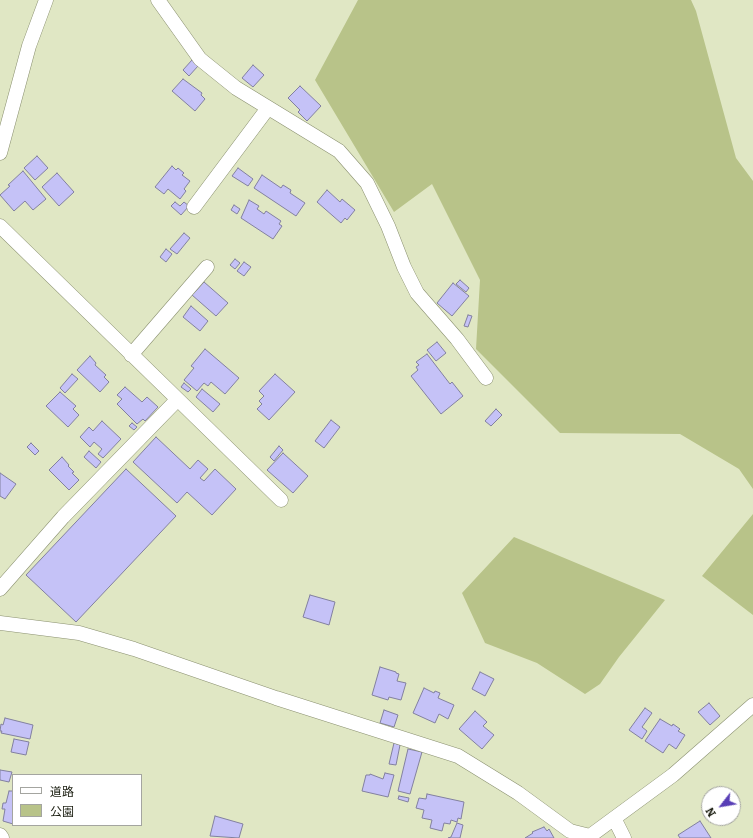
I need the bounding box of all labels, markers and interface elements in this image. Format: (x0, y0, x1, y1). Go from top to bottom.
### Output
legend (12, 774, 142, 826)
text: 道路 (50, 785, 74, 799)
north arrow (701, 786, 741, 826)
text: 公園 (50, 805, 74, 819)
text: N (703, 805, 719, 819)

